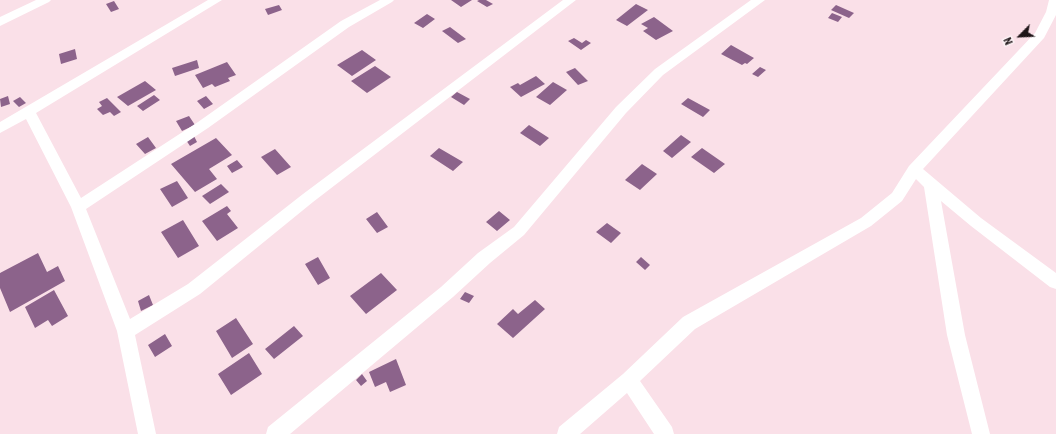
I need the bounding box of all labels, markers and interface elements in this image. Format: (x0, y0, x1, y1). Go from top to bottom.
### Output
north arrow (1000, 16, 1040, 56)
text: N (1001, 35, 1016, 47)

